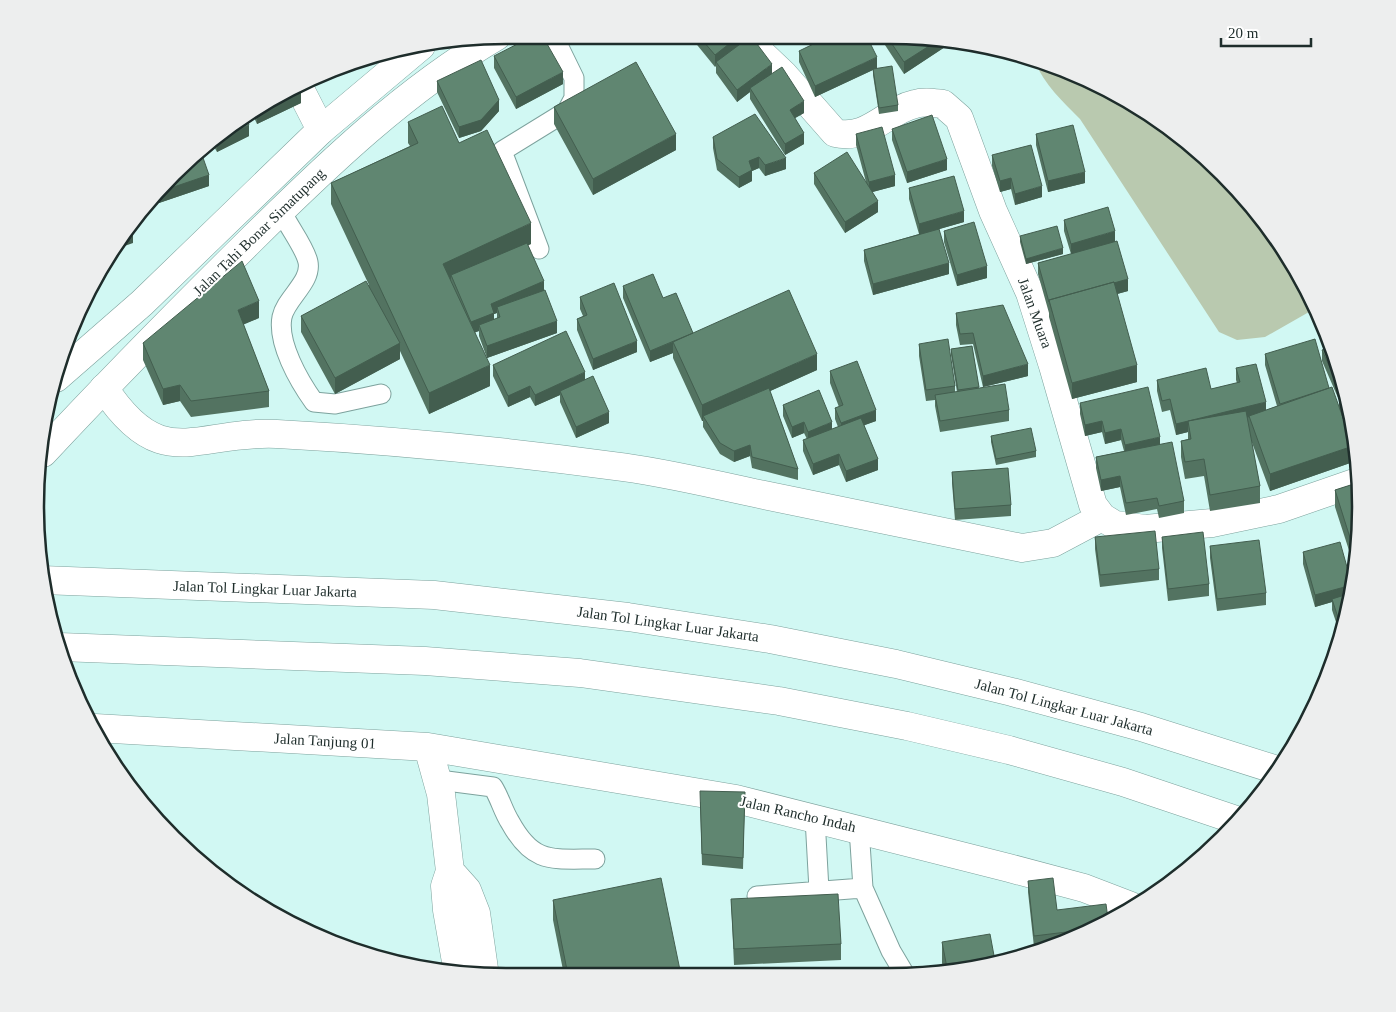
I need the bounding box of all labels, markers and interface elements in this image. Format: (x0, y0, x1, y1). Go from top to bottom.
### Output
scale bar (1221, 15, 1311, 47)
text: 20 m (1228, 25, 1259, 41)
street label: Jalan Tahi Bonar Simatupang (190, 165, 328, 299)
street label: Jalan Muara (1015, 276, 1055, 351)
street label: Jalan Tol Lingkar Luar Jakarta (173, 578, 357, 600)
street label: Jalan Tol Lingkar Luar Jakarta (576, 603, 760, 645)
street label: Jalan Tol Lingkar Luar Jakarta (973, 676, 1155, 739)
street label: Jalan Tanjung 01 (274, 730, 376, 752)
street label: Jalan Rancho Indah (739, 793, 858, 835)

